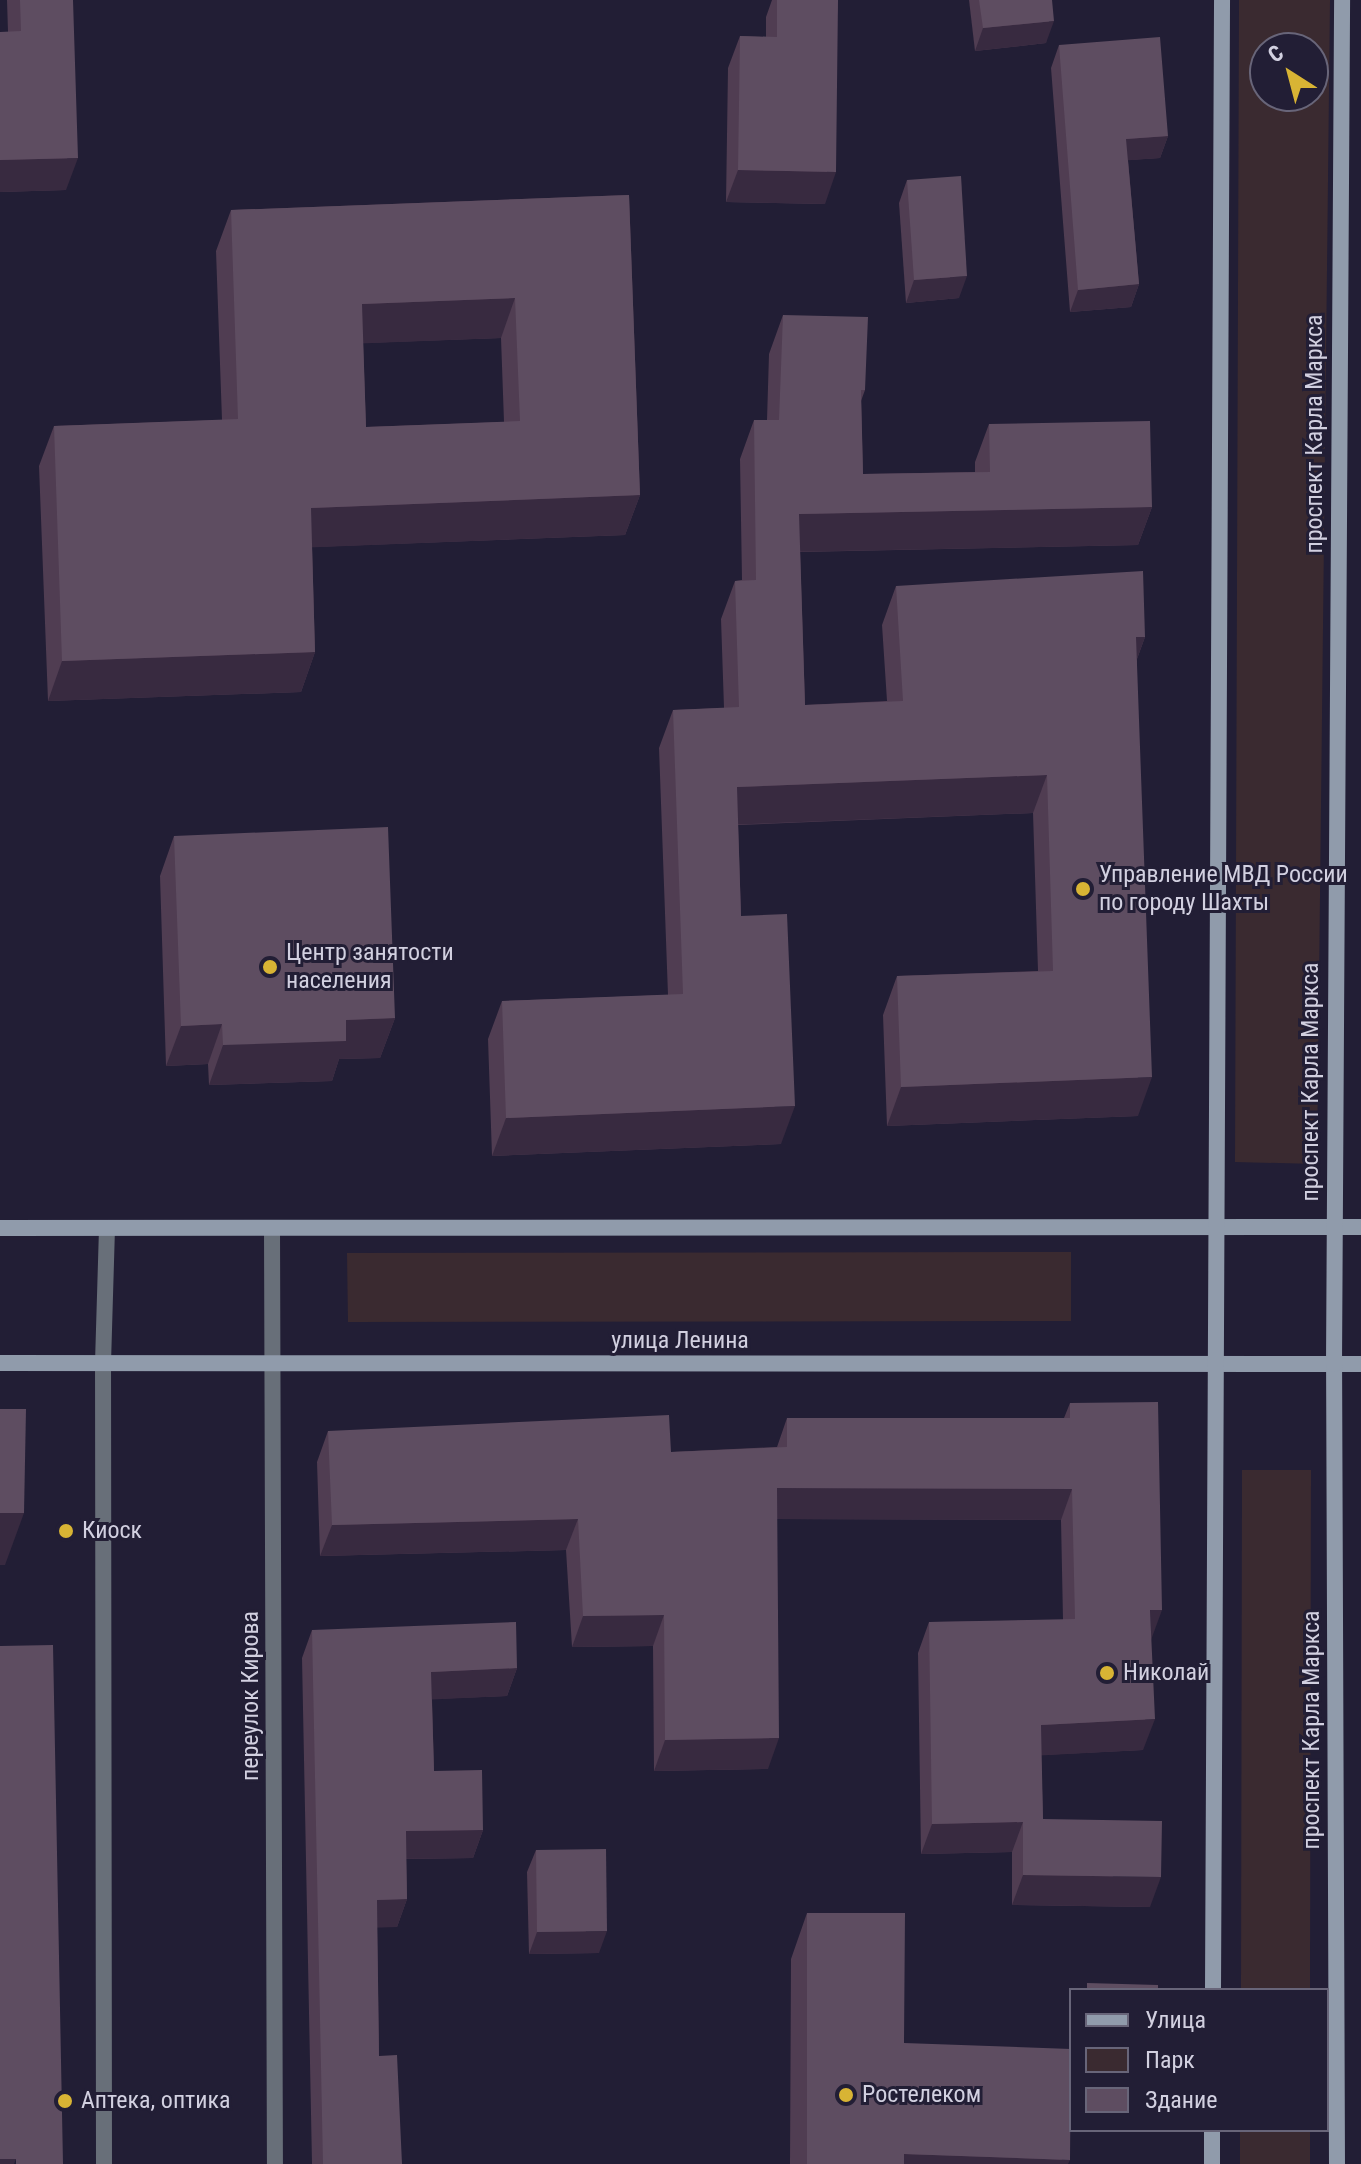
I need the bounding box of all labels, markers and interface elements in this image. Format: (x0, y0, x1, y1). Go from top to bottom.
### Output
north arrow (1249, 32, 1329, 112)
text: С (1263, 40, 1288, 68)
street label: проспект Карла Маркса (1301, 314, 1329, 554)
place label: Управление МВД России по городу Шахты (1099, 861, 1348, 917)
marker: Управление МВД России по городу Шахты (1074, 880, 1092, 898)
place label: Центр занятости населения (286, 939, 454, 995)
marker: Центр занятости населения (261, 958, 279, 976)
street label: проспект Карла Маркса (1297, 962, 1325, 1202)
street label: улица Ленина (611, 1327, 749, 1355)
place label: Киоск (82, 1517, 142, 1545)
marker: Киоск (57, 1522, 75, 1540)
street label: проспект Карла Маркса (1298, 1610, 1326, 1850)
street label: переулок Кирова (237, 1611, 265, 1781)
place label: Николай (1123, 1659, 1209, 1687)
marker: Николай (1098, 1664, 1116, 1682)
legend (1069, 1988, 1329, 2132)
text: Улица (1145, 2006, 1206, 2034)
text: Парк (1145, 2046, 1195, 2074)
place label: Ростелеком (862, 2081, 981, 2109)
marker: Ростелеком (837, 2086, 855, 2104)
text: Здание (1145, 2086, 1217, 2114)
place label: Аптека, оптика (81, 2087, 231, 2115)
marker: Аптека, оптика (56, 2092, 74, 2110)

